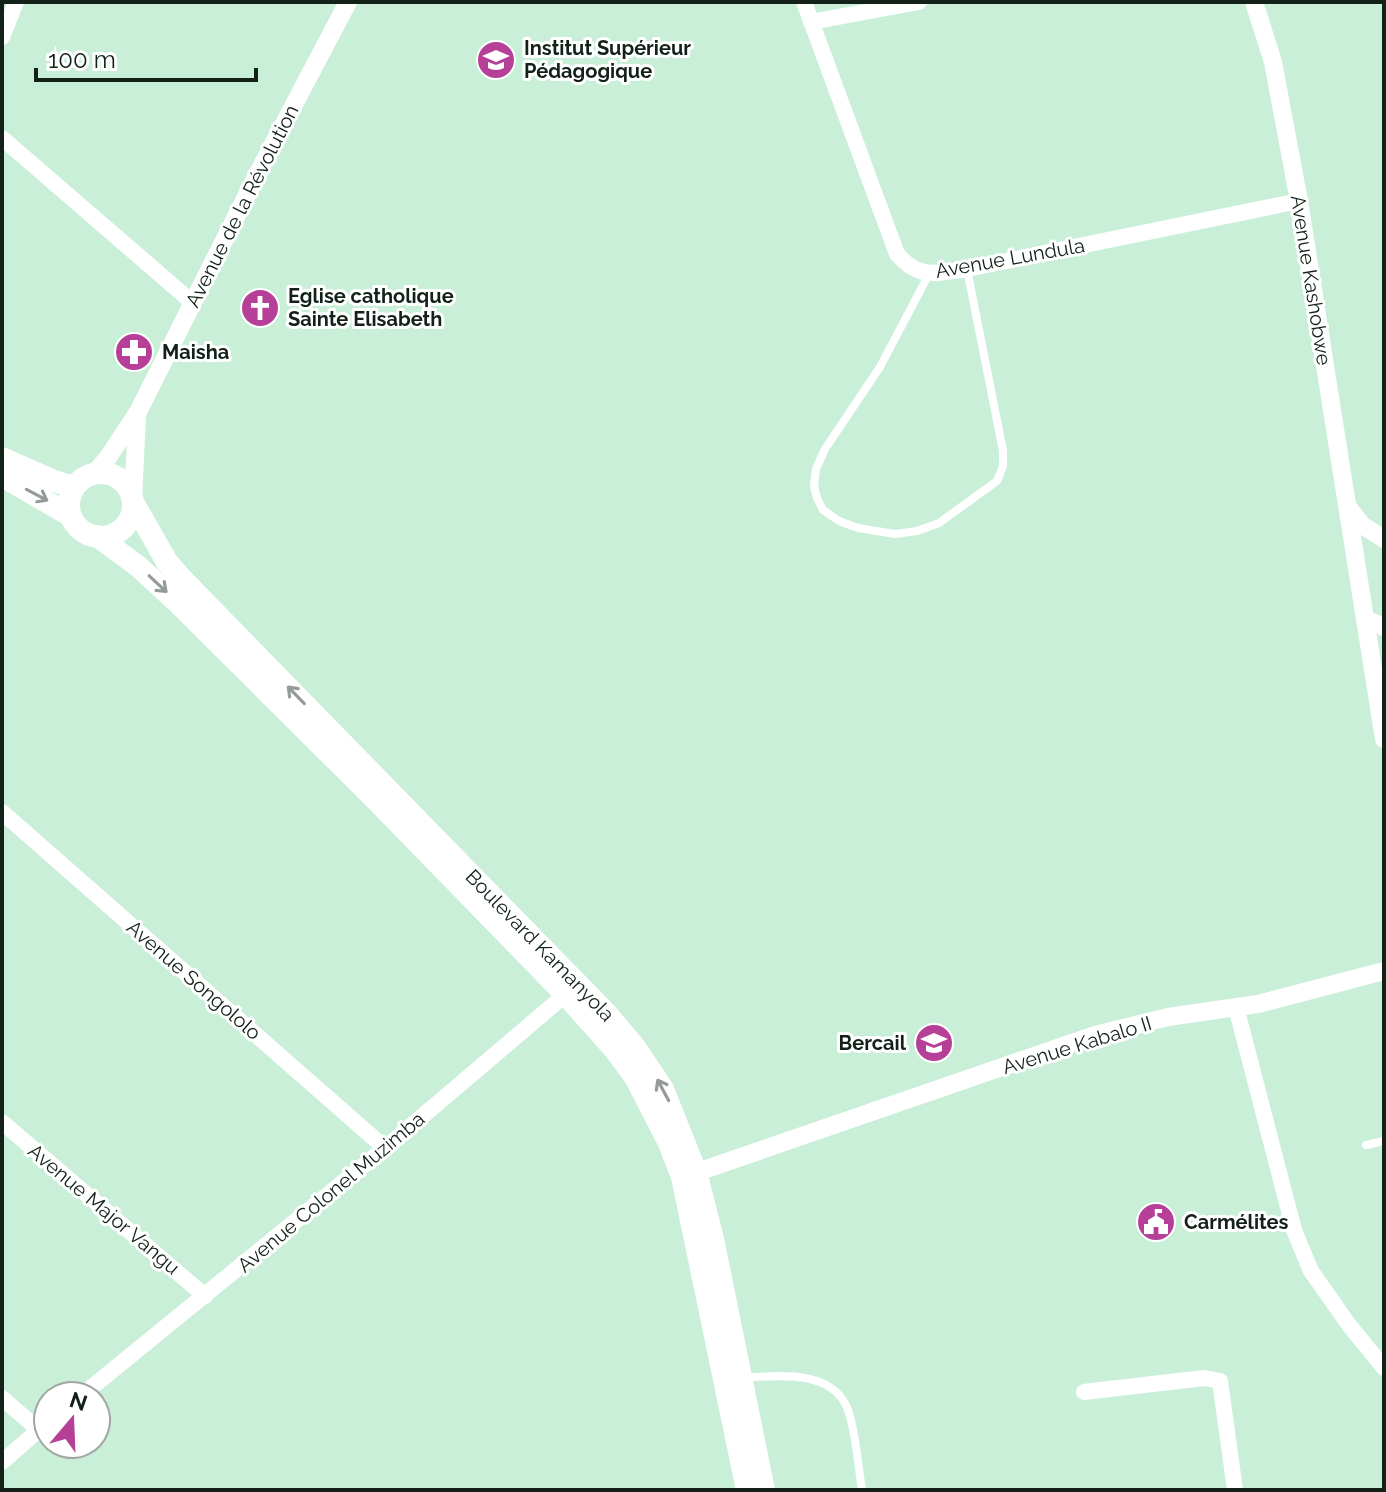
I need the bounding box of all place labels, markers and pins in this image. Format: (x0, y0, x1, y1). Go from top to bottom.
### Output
place label: Institut Supérieur Pédagogique (524, 36, 691, 83)
school or university icon: Institut Supérieur Pédagogique (475, 39, 517, 81)
place label: Eglise catholique Sainte Elisabeth (288, 284, 454, 331)
church icon: Eglise catholique Sainte Elisabeth (239, 287, 281, 329)
pharmacy icon: Maisha (113, 331, 155, 373)
place label: Maisha (162, 340, 229, 364)
school or university icon: Bercail (913, 1022, 955, 1064)
place label: Bercail (839, 1031, 907, 1055)
public building icon: Carmélites (1135, 1201, 1177, 1243)
place label: Carmélites (1184, 1210, 1289, 1234)

